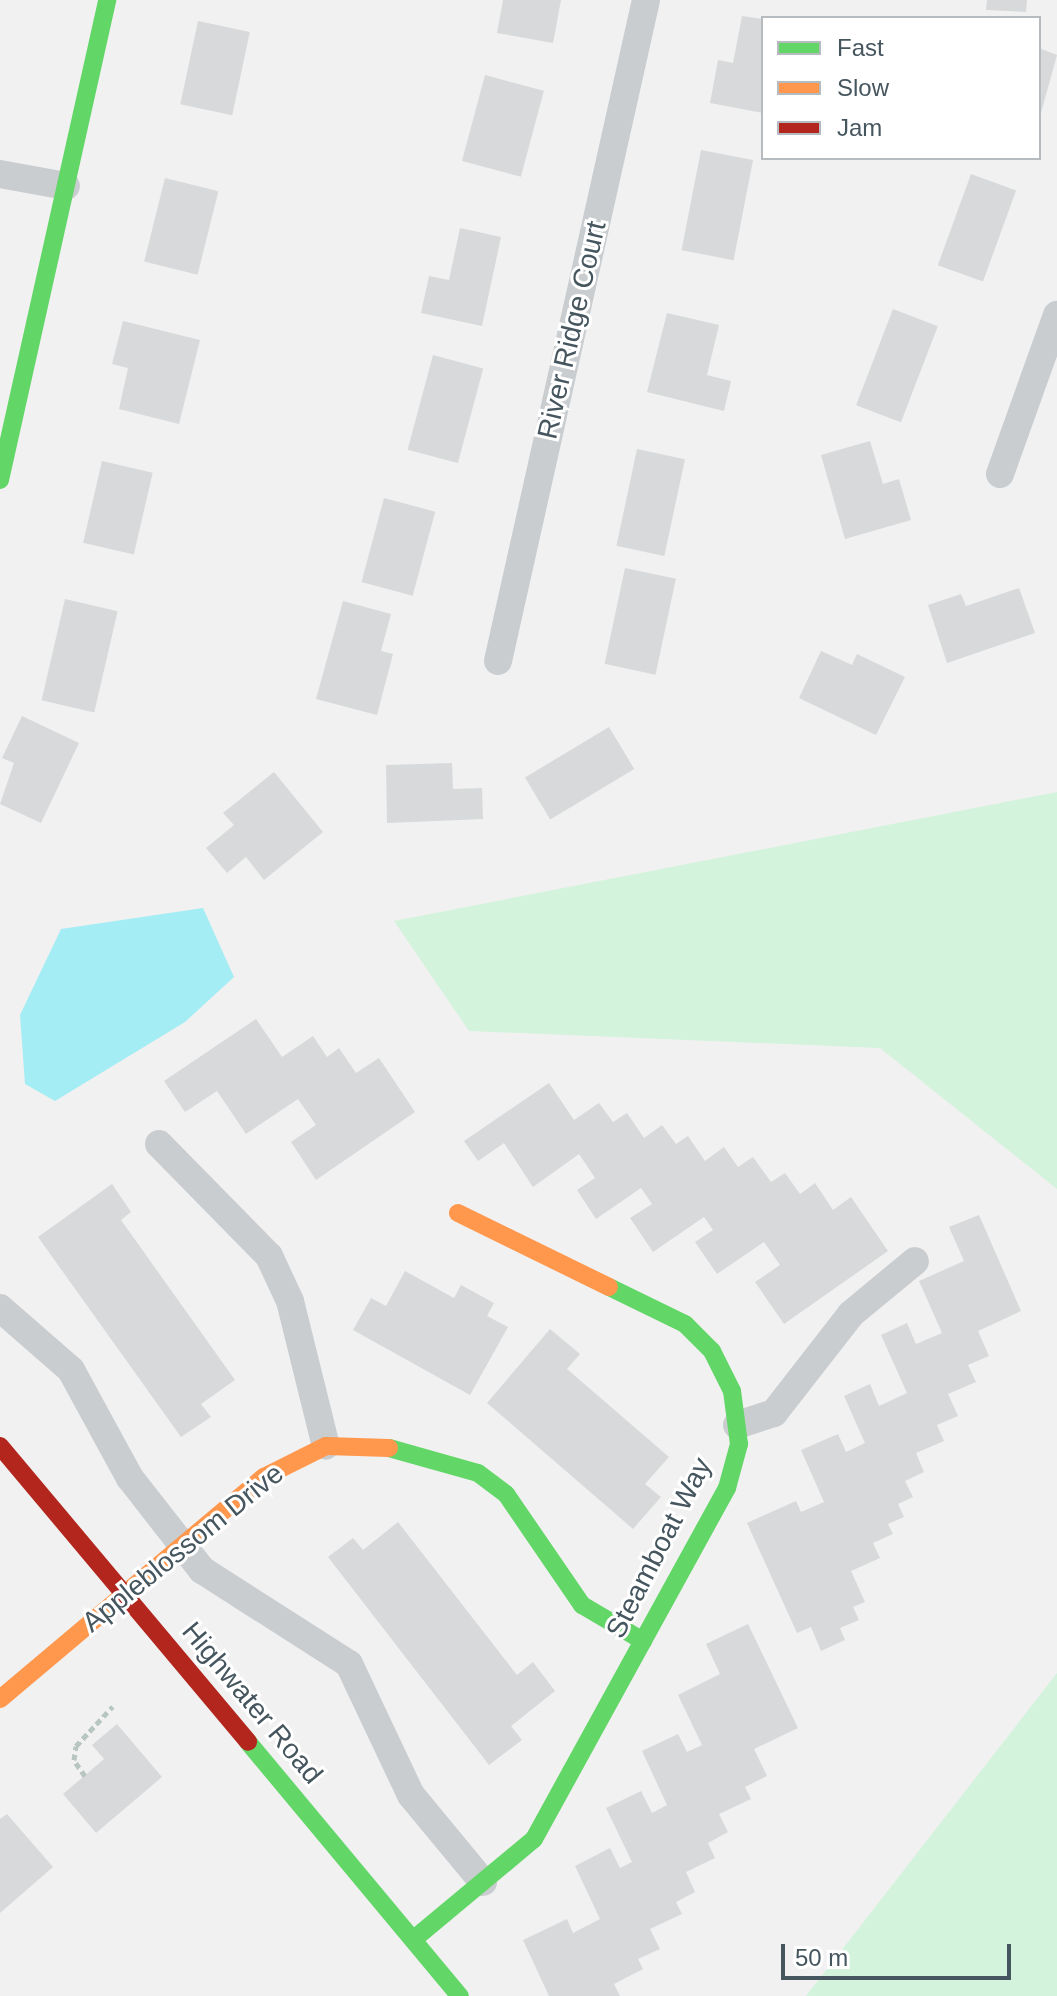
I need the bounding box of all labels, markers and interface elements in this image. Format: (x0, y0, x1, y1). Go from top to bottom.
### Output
legend (761, 16, 1041, 160)
text: Fast (837, 34, 884, 61)
text: Slow (837, 74, 889, 101)
text: Jam (837, 114, 882, 141)
street label: River Ridge Court (531, 218, 613, 442)
street label: Steamboat Way (599, 1452, 719, 1644)
street label: Appleblossom Drive (76, 1457, 290, 1639)
street label: Highwater Road (175, 1615, 329, 1791)
scale bar (785, 1928, 1015, 1978)
text: 50 m (795, 1944, 848, 1971)

